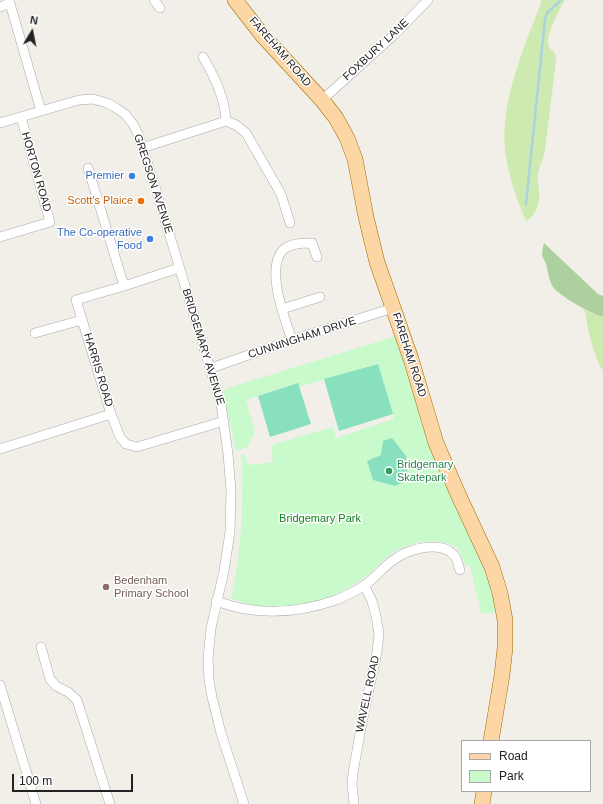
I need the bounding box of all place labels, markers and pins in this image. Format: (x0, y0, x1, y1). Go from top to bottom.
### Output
place label: Premier (85, 169, 124, 183)
marker: Premier (127, 171, 137, 181)
place label: Scott's Plaice (67, 194, 133, 208)
marker: Scott's Plaice (136, 196, 146, 206)
place label: The Co-operative Food (57, 226, 142, 252)
marker: The Co-operative Food (145, 234, 155, 244)
place label: Bridgemary Skatepark (397, 458, 453, 484)
marker: Bridgemary Skatepark (384, 466, 394, 476)
place label: Bedenham Primary School (114, 574, 189, 600)
marker: Bedenham Primary School (101, 582, 111, 592)

